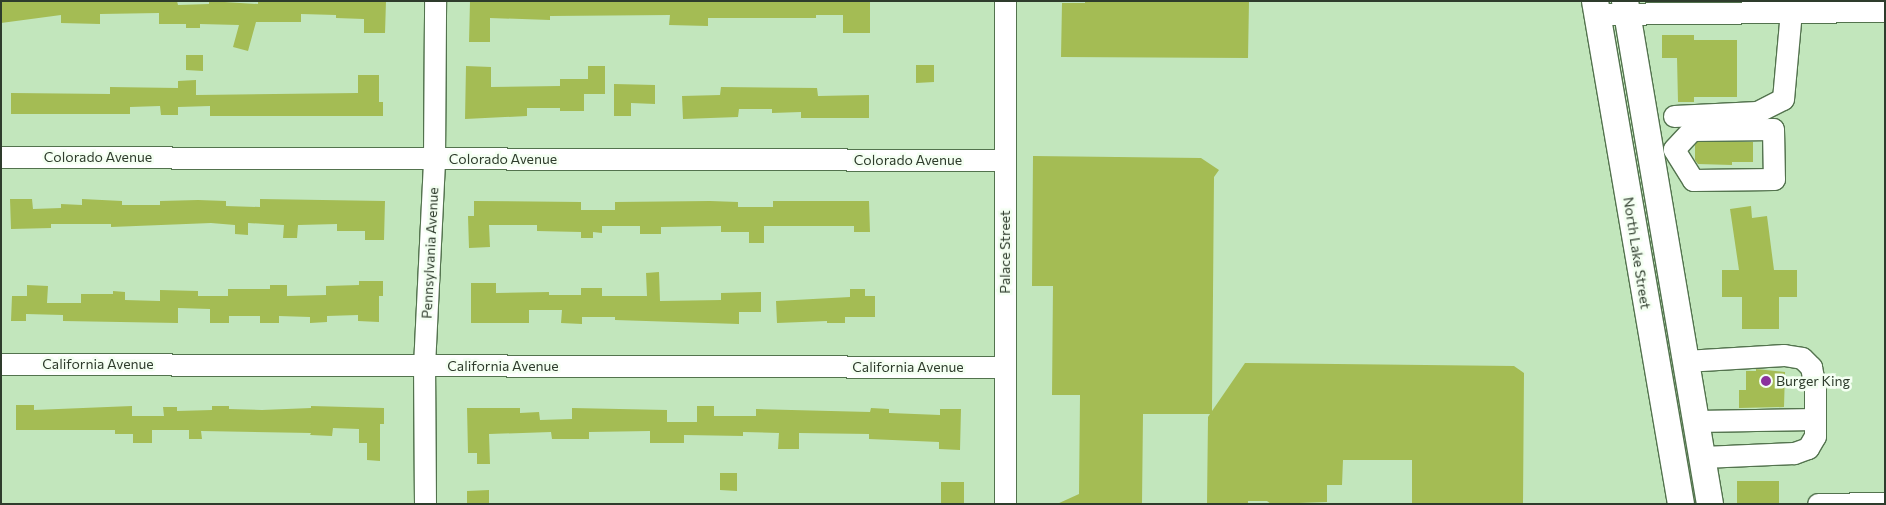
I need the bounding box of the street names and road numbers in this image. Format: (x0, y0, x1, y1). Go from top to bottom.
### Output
street label: Colorado Avenue (44, 149, 152, 165)
street label: Colorado Avenue (449, 151, 557, 167)
street label: Colorado Avenue (854, 152, 962, 168)
street label: Pennsylvania Avenue (418, 187, 442, 319)
street label: North Lake Street (1620, 196, 1654, 310)
street label: Palace Street (997, 210, 1013, 294)
street label: California Avenue (42, 356, 154, 372)
street label: California Avenue (447, 358, 559, 374)
street label: California Avenue (852, 359, 964, 375)

